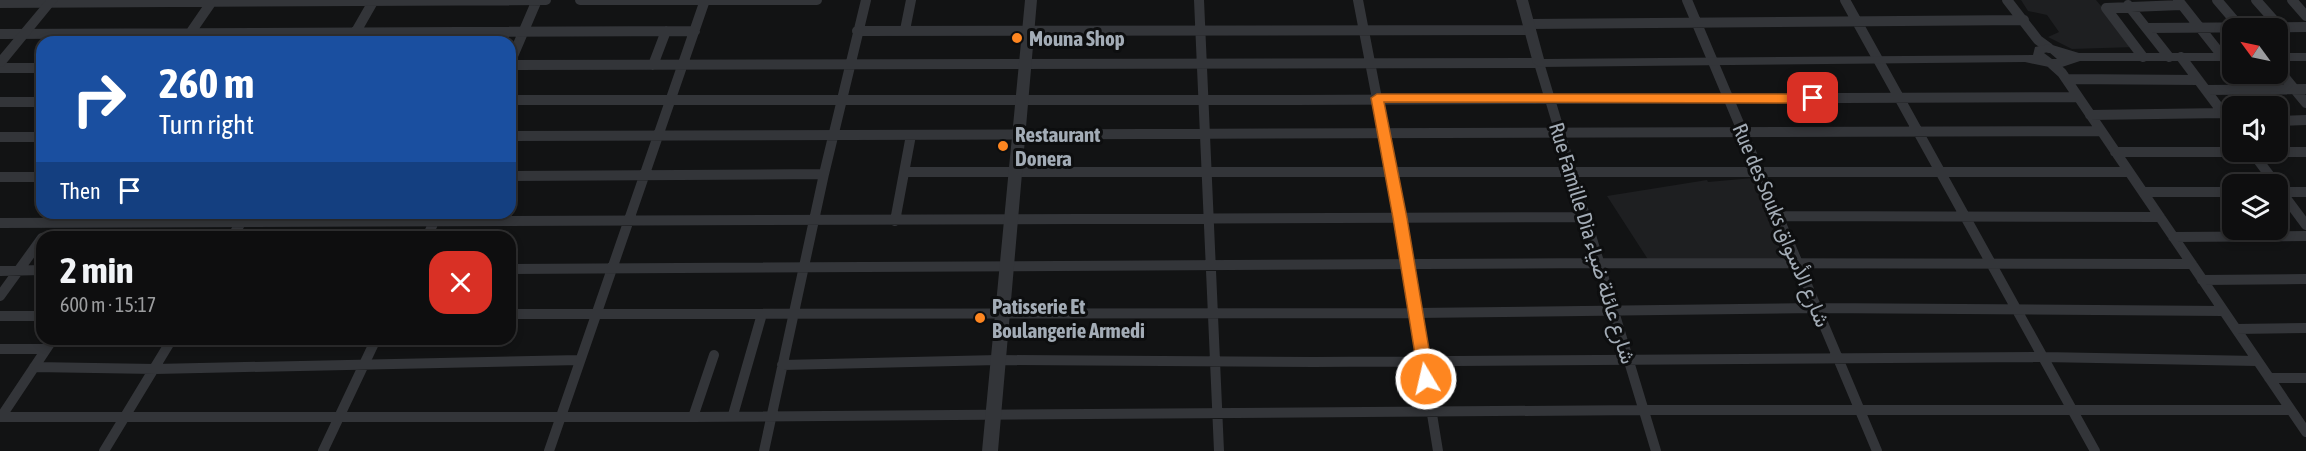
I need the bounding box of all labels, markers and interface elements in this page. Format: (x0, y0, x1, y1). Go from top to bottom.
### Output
north arrow (2222, 18, 2288, 84)
map controls (2222, 18, 2288, 240)
place label: Mouna Shop (1029, 26, 1125, 50)
marker: Mouna Shop (1010, 31, 1024, 45)
text: 260 m (159, 59, 254, 107)
icon: right (60, 60, 138, 138)
pin (1787, 72, 1838, 123)
icon: arrive (1796, 81, 1829, 114)
button: sound (2222, 96, 2288, 162)
text: Turn right (159, 109, 254, 140)
street label: Rue Famille Dia شارع عائلة ضياء (1542, 119, 1641, 367)
street label: Rue des Souks شارع الأسواق (1726, 120, 1836, 331)
place label: Restaurant Donera (1015, 122, 1100, 170)
marker: Restaurant Donera (996, 139, 1010, 153)
icon: arrive (113, 174, 146, 207)
button: layers (2222, 174, 2288, 240)
text: Then (60, 178, 101, 204)
text: 2 min (60, 249, 134, 291)
button: close (429, 251, 492, 314)
text: 600 m · 15:17 (60, 293, 156, 316)
place label: Patisserie Et Boulangerie Armedi (992, 294, 1145, 342)
marker: Patisserie Et Boulangerie Armedi (973, 311, 987, 325)
position arrow (1394, 347, 1458, 411)

